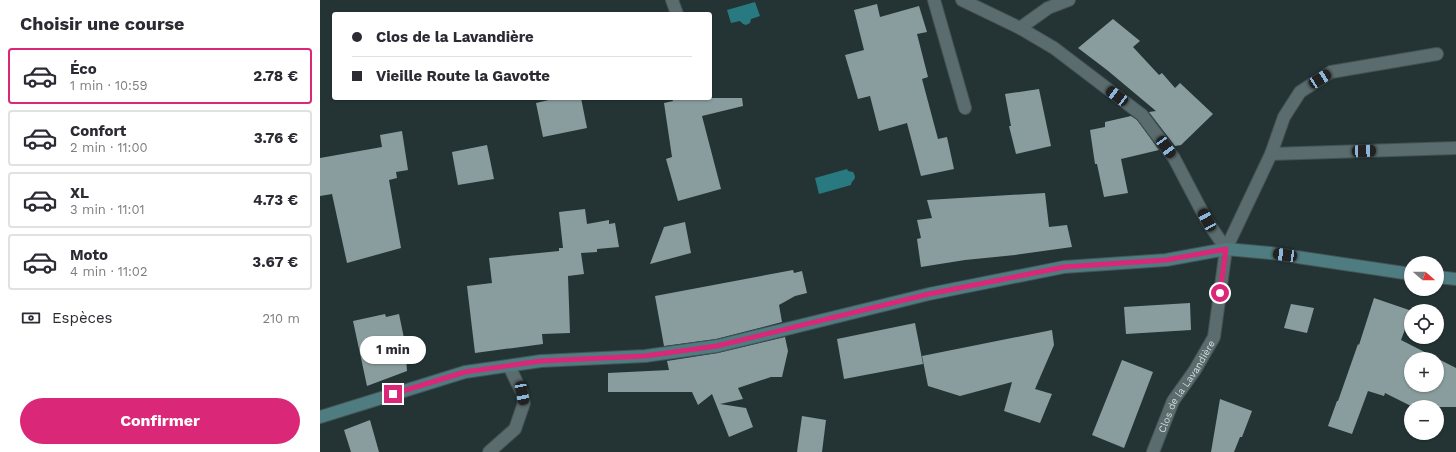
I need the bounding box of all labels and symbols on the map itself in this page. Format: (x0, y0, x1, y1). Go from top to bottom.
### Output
car (1307, 67, 1333, 91)
car (1104, 84, 1130, 108)
car (1154, 134, 1178, 160)
car (1352, 145, 1376, 157)
car (1196, 207, 1218, 233)
car (1272, 247, 1298, 263)
north arrow (1404, 256, 1444, 296)
route start (1211, 284, 1229, 302)
callout: 1 min (360, 336, 426, 364)
street label: Clos de la Lavandière (1156, 338, 1217, 434)
car (514, 380, 530, 406)
route end (384, 385, 402, 403)

